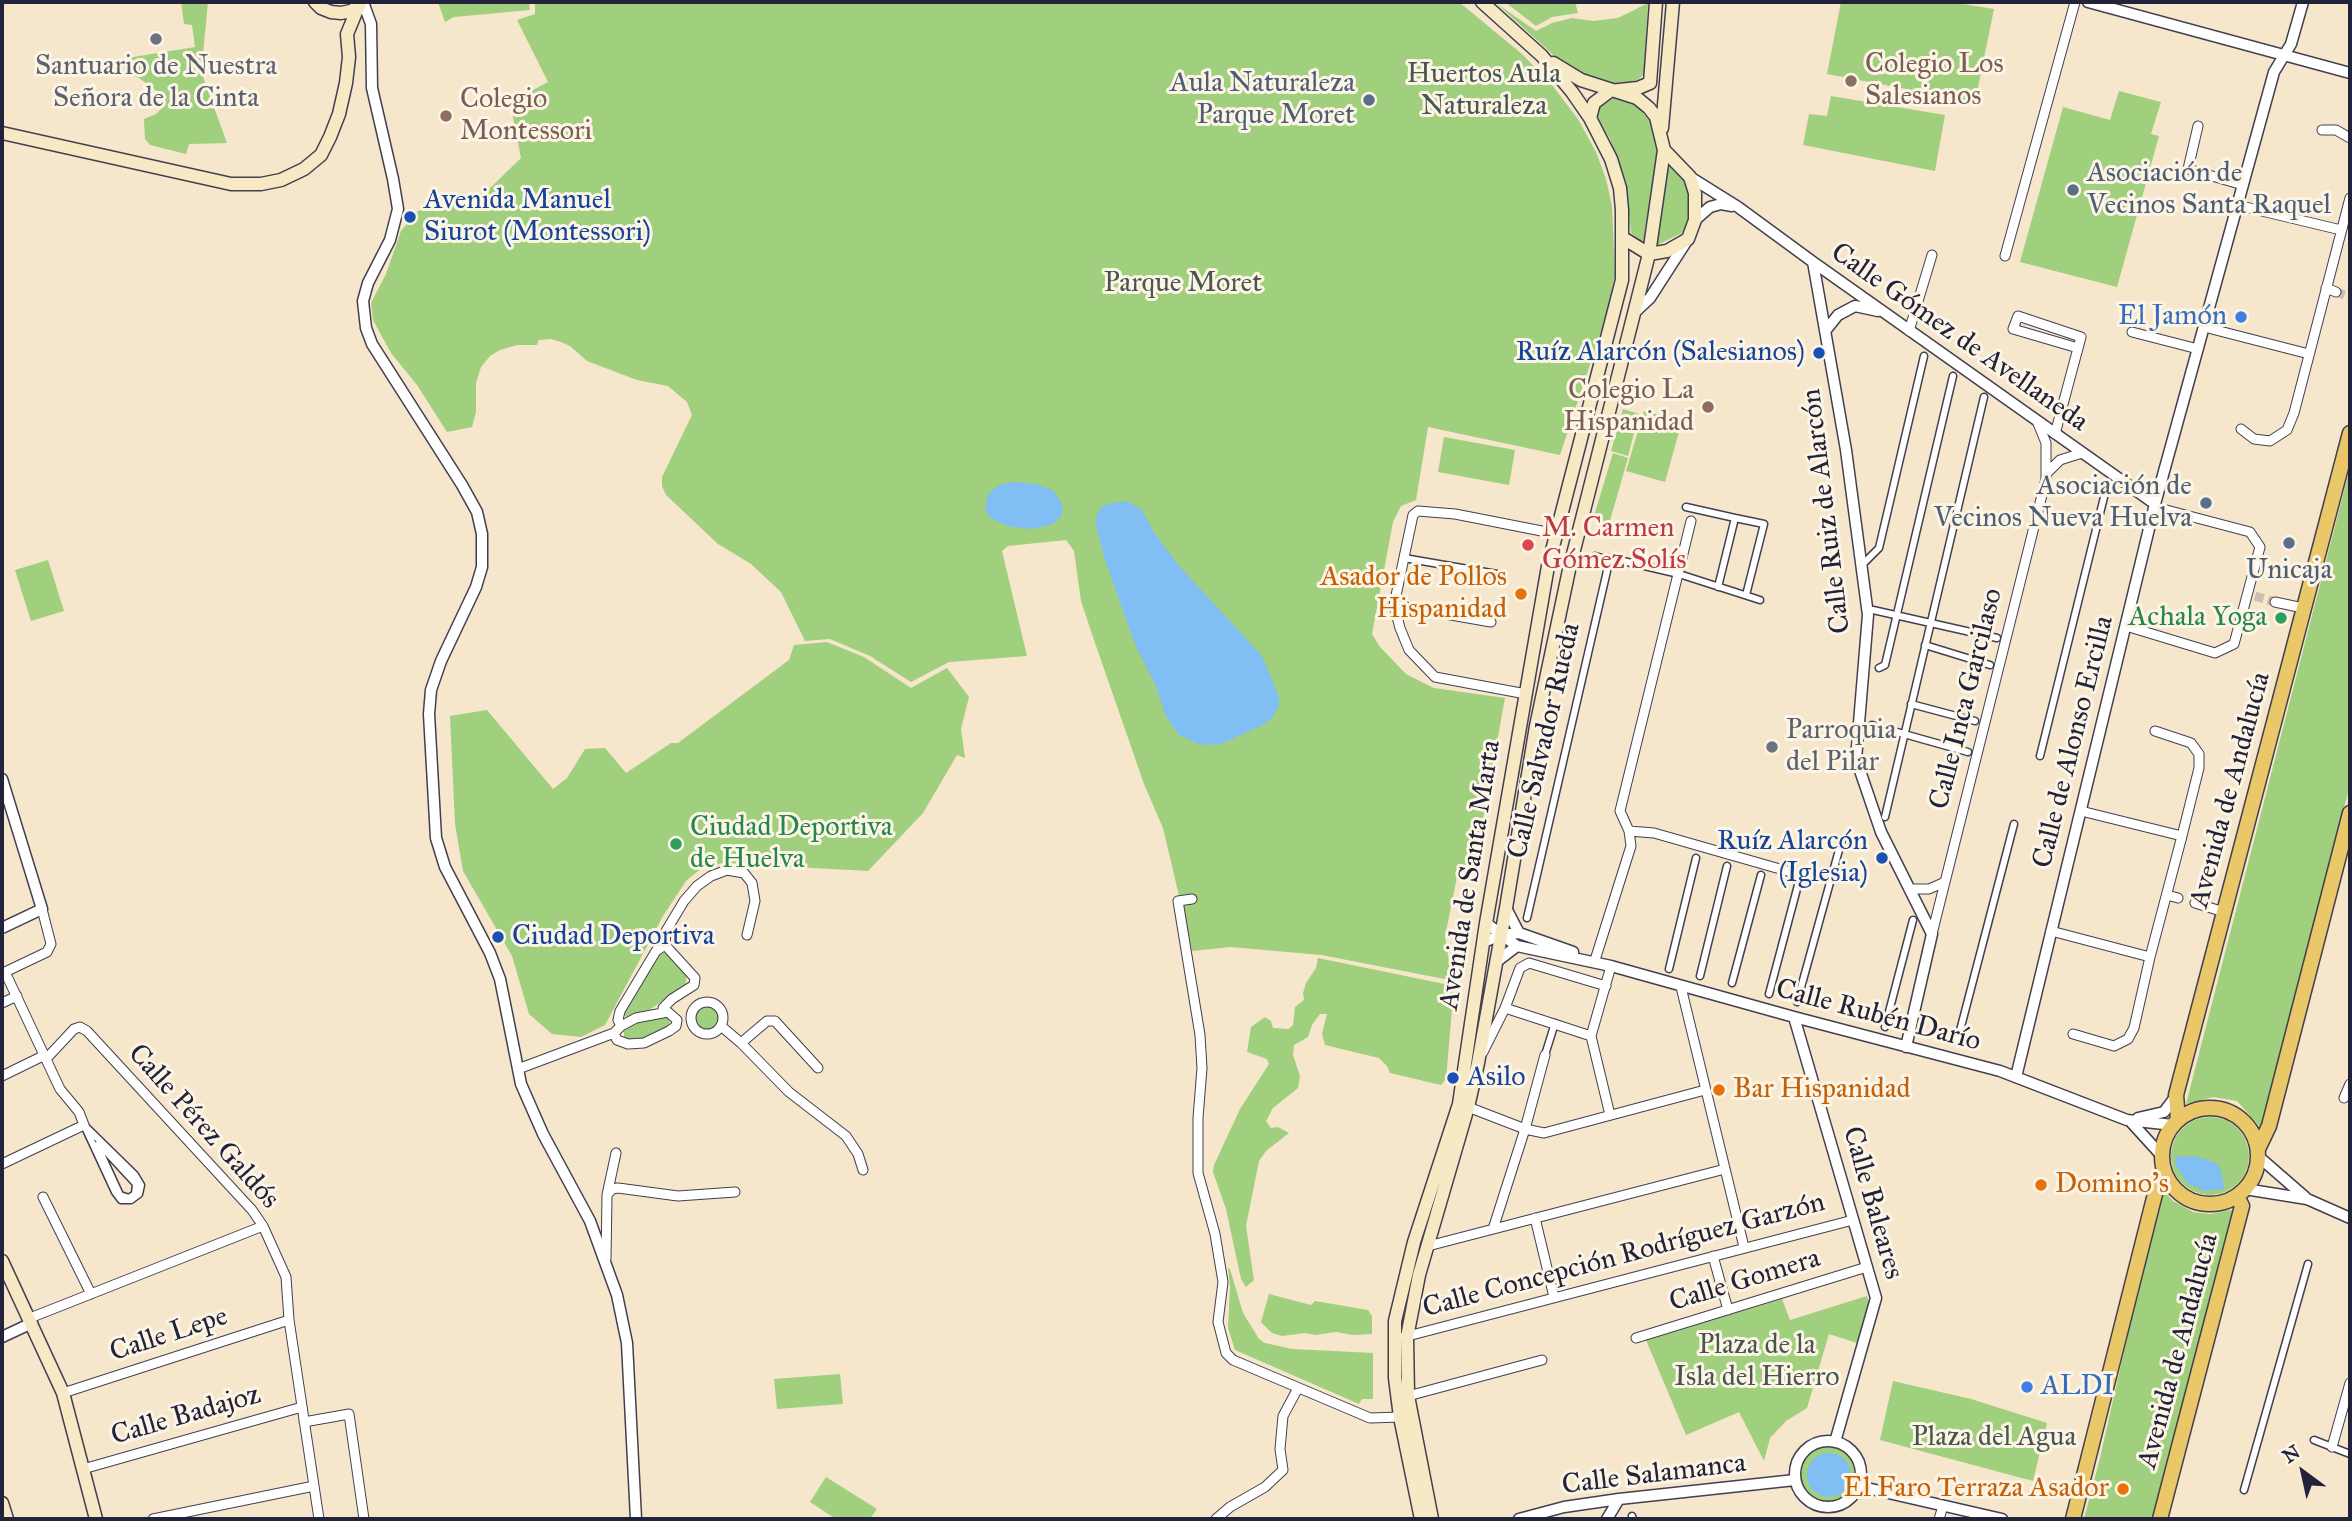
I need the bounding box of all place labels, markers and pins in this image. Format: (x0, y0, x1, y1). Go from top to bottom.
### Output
marker: Santuario de Nuestra Señora de la Cinta (148, 31, 164, 47)
place label: Colegio Los Salesianos (1865, 48, 2004, 114)
place label: Santuario de Nuestra Señora de la Cinta (35, 50, 277, 116)
place label: Aula Naturaleza Parque Moret (1170, 67, 1355, 133)
marker: Colegio Los Salesianos (1843, 73, 1859, 89)
place label: Colegio Montessori (460, 83, 592, 149)
marker: Aula Naturaleza Parque Moret (1361, 92, 1377, 108)
marker: Colegio Montessori (438, 108, 454, 124)
place label: Asociación de Vecinos Santa Raquel (2087, 157, 2331, 223)
marker: Asociación de Vecinos Santa Raquel (2065, 182, 2081, 198)
place label: Avenida Manuel Siurot (Montessori) (424, 184, 651, 250)
marker: Avenida Manuel Siurot (Montessori) (402, 209, 418, 225)
place label: El Jamón (2118, 300, 2227, 334)
marker: El Jamón (2233, 309, 2249, 325)
place label: Ruíz Alarcón (Salesianos) (1516, 336, 1805, 370)
marker: Ruíz Alarcón (Salesianos) (1811, 345, 1827, 361)
place label: Colegio La Hispanidad (1563, 374, 1694, 440)
marker: Colegio La Hispanidad (1700, 399, 1716, 415)
place label: Asociación de Vecinos Nueva Huelva (1934, 470, 2192, 536)
marker: Asociación de Vecinos Nueva Huelva (2198, 495, 2214, 511)
place label: M. Carmen Gómez Solís (1542, 512, 1687, 578)
marker: Unicaja (2281, 535, 2297, 551)
marker: M. Carmen Gómez Solís (1520, 537, 1536, 553)
place label: Unicaja (2246, 554, 2332, 588)
place label: Asador de Pollos Hispanidad (1320, 561, 1507, 627)
marker: Asador de Pollos Hispanidad (1513, 586, 1529, 602)
place label: Achala Yoga (2129, 601, 2267, 635)
marker: Achala Yoga (2273, 610, 2289, 626)
place label: Parroquia del Pilar (1786, 714, 1896, 780)
marker: Parroquia del Pilar (1764, 739, 1780, 755)
place label: Ciudad Deportiva de Huelva (690, 811, 892, 877)
place label: Ruíz Alarcón (Iglesia) (1717, 825, 1868, 891)
marker: Ciudad Deportiva de Huelva (668, 836, 684, 852)
marker: Ruíz Alarcón (Iglesia) (1874, 850, 1890, 866)
place label: Ciudad Deportiva (512, 920, 714, 954)
marker: Ciudad Deportiva (490, 929, 506, 945)
place label: Asilo (1467, 1061, 1526, 1095)
marker: Asilo (1445, 1070, 1461, 1086)
place label: Bar Hispanidad (1733, 1073, 1911, 1107)
marker: Bar Hispanidad (1711, 1082, 1727, 1098)
place label: Domino's (2055, 1168, 2169, 1202)
marker: Domino's (2033, 1177, 2049, 1193)
place label: ALDI (2041, 1370, 2114, 1404)
marker: ALDI (2019, 1379, 2035, 1395)
place label: El Faro Terraza Asador (1843, 1472, 2109, 1506)
marker: El Faro Terraza Asador (2115, 1481, 2131, 1497)

